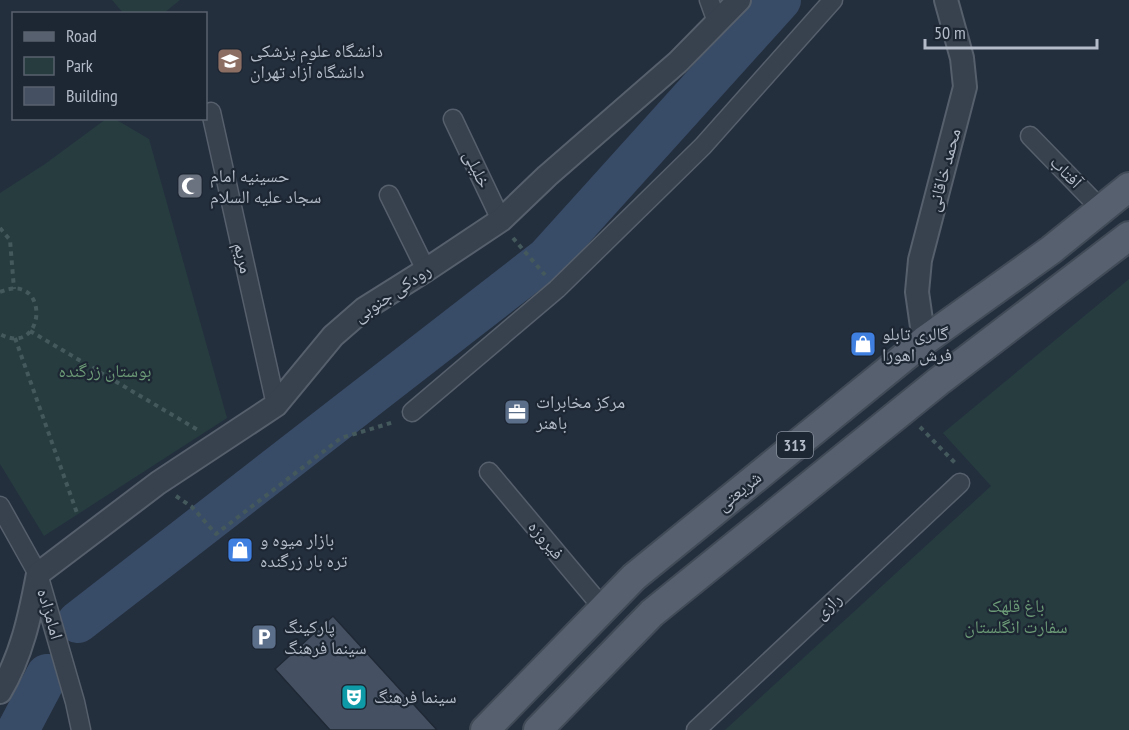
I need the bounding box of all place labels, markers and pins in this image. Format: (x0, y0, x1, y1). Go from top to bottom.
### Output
place label: دانشگاه علوم پزشکی دانشگاه آزاد تهران (250, 39, 383, 83)
school or university icon: دانشگاه علوم پزشکی دانشگاه آزاد تهران (215, 46, 245, 76)
place label: حسینیه امام سجاد علیه السلام (210, 164, 321, 209)
mosque icon: حسینیه امام سجاد علیه السلام (175, 171, 205, 201)
place label: گالری تابلو فرش اهورا (882, 322, 952, 366)
shop icon: گالری تابلو فرش اهورا (848, 329, 878, 359)
place label: مرکز مخابرات باهنر (535, 390, 625, 434)
office icon: مرکز مخابرات باهنر (502, 397, 532, 427)
place label: بازار میوه و تره بار زرگنده (260, 528, 347, 572)
shop icon: بازار میوه و تره بار زرگنده (225, 535, 255, 565)
place label: پارکینگ سینما فرهنگ (284, 615, 367, 659)
parking icon: پارکینگ سینما فرهنگ (249, 622, 279, 652)
theatre icon: سینما فرهنگ (339, 682, 369, 712)
place label: سینما فرهنگ (374, 685, 457, 708)

